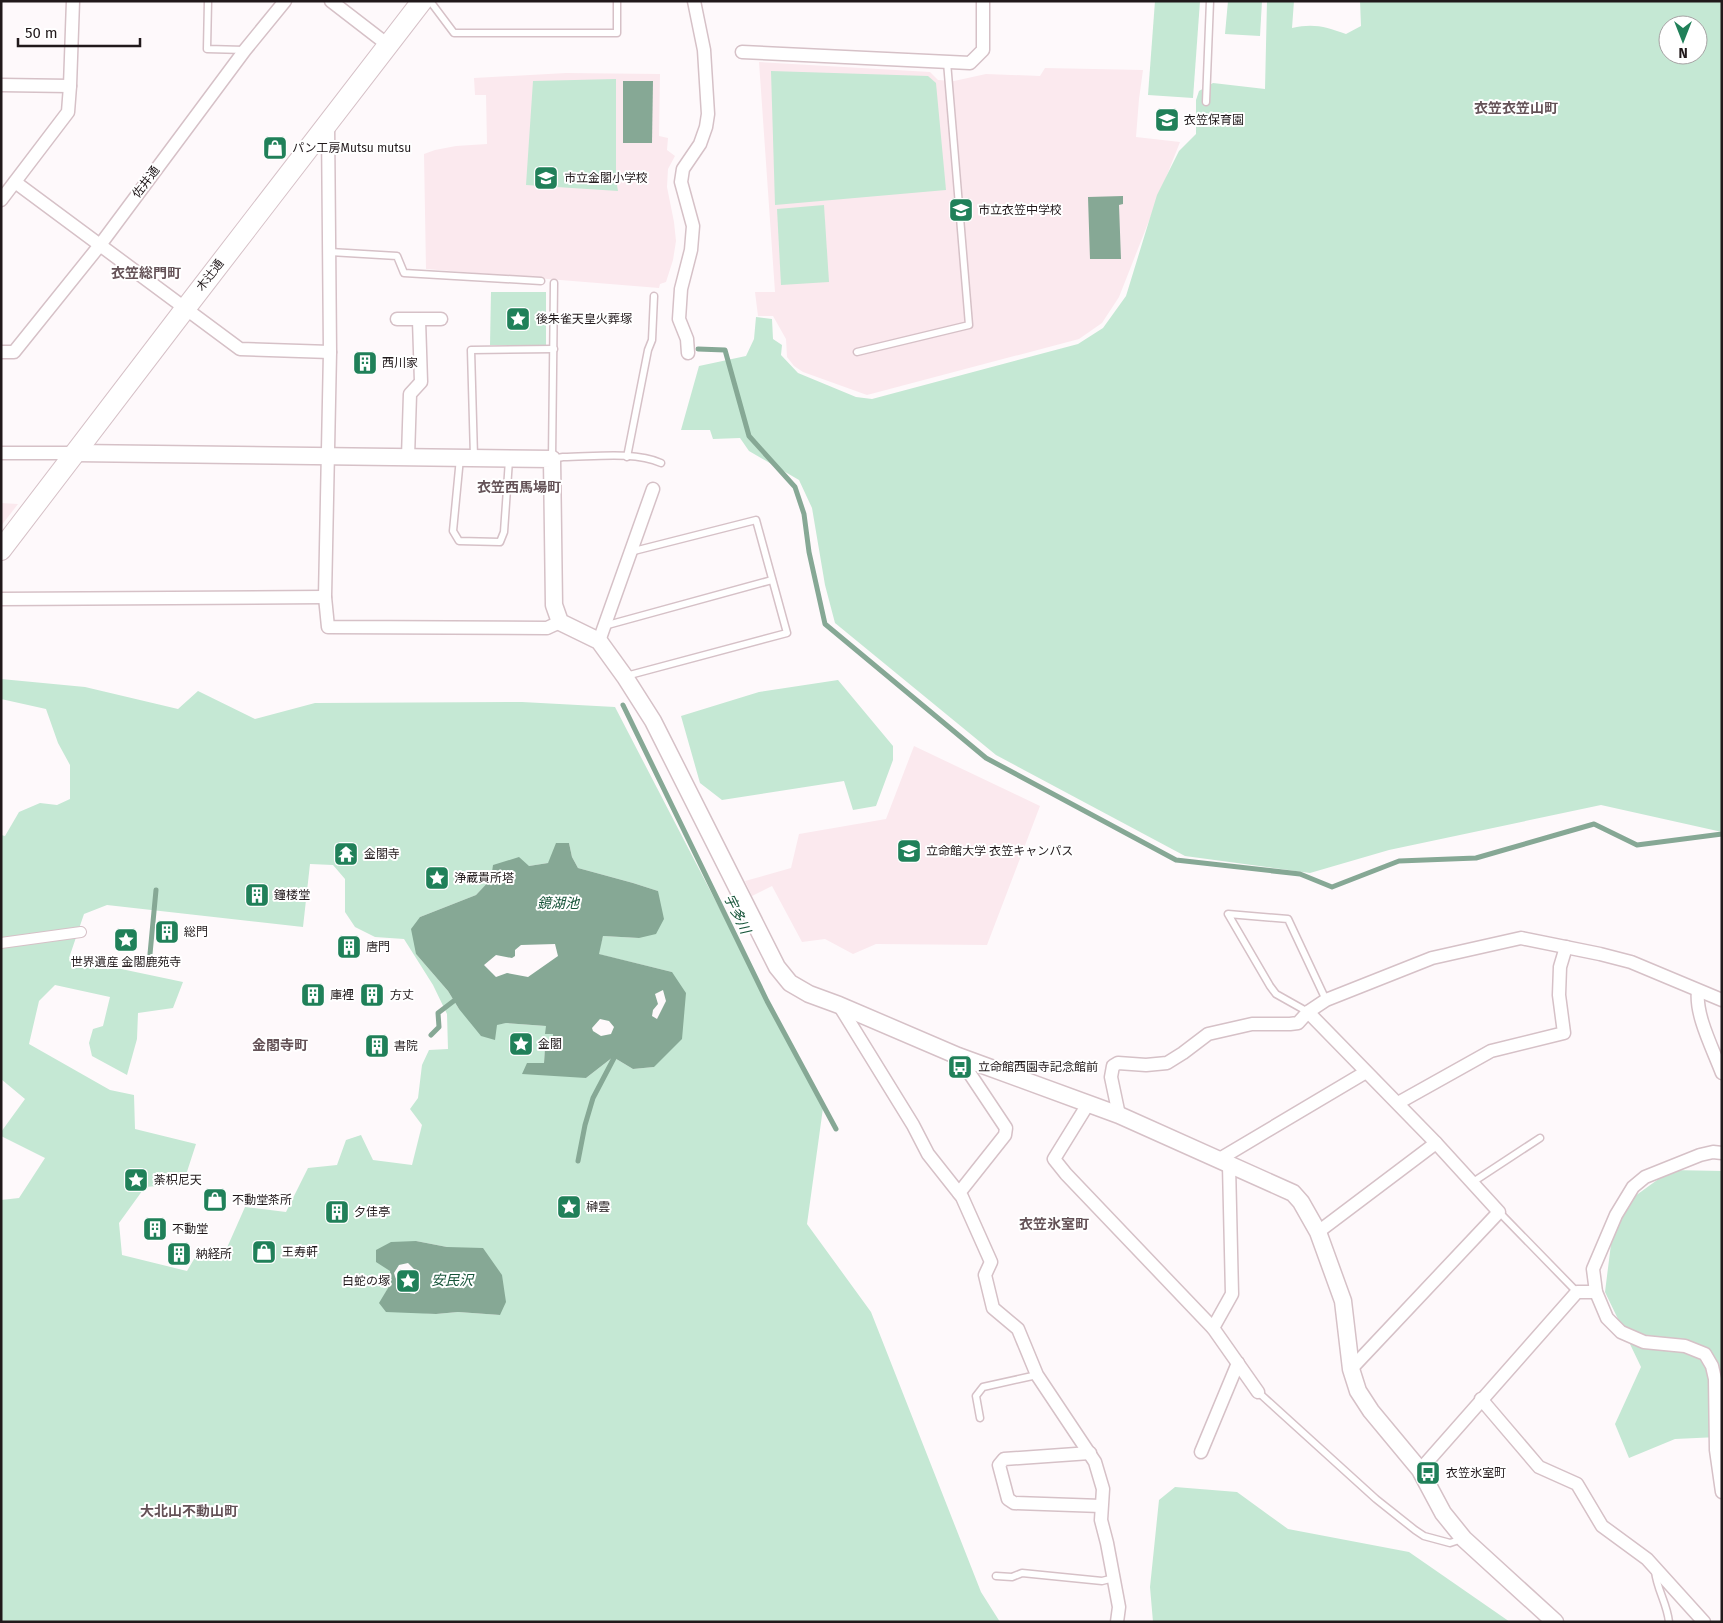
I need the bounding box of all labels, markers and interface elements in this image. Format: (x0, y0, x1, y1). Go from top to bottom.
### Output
scale bar (18, 15, 140, 47)
north arrow (1658, 15, 1708, 65)
text: 50 m (25, 24, 58, 42)
text: N (1678, 44, 1688, 61)
district label: 衣笠衣笠山町 (1474, 100, 1558, 117)
school or university icon: 衣笠保育園 (1154, 107, 1180, 133)
place label: 衣笠保育園 (1184, 113, 1244, 127)
shop icon: パン工房Mutsu mutsu (262, 135, 288, 161)
place label: パン工房Mutsu mutsu (292, 141, 411, 155)
street label: 佐井通 (130, 163, 162, 201)
school or university icon: 市立金閣小学校 (533, 165, 559, 191)
place label: 市立金閣小学校 (564, 171, 648, 185)
school or university icon: 市立衣笠中学校 (948, 197, 974, 223)
place label: 市立衣笠中学校 (978, 203, 1062, 217)
street label: 木辻通 (193, 257, 227, 293)
district label: 衣笠総門町 (111, 265, 181, 282)
place icon: 後朱雀天皇火葬塚 (505, 306, 531, 332)
place label: 後朱雀天皇火葬塚 (536, 312, 632, 326)
building icon: 西川家 (352, 350, 378, 376)
place label: 西川家 (382, 356, 418, 370)
district label: 衣笠西馬場町 (477, 479, 561, 496)
school or university icon: 立命館大学 衣笠キャンパス (896, 838, 922, 864)
temple icon: 金閣寺 (333, 841, 359, 867)
place label: 立命館大学 衣笠キャンパス (926, 844, 1073, 858)
place label: 金閣寺 (364, 847, 400, 861)
place icon: 浄蔵貴所塔 (424, 865, 450, 891)
place label: 浄蔵貴所塔 (454, 871, 514, 885)
building icon: 鐘楼堂 (244, 882, 270, 908)
place label: 鐘楼堂 (274, 888, 310, 902)
water label: 宇多川 (720, 891, 755, 938)
water label: 鏡湖池 (537, 895, 581, 912)
building icon: 総門 (154, 919, 180, 945)
place label: 総門 (184, 925, 208, 939)
place icon: 世界遺産 金閣鹿苑寺 (113, 927, 139, 953)
building icon: 唐門 (336, 934, 362, 960)
place label: 唐門 (366, 940, 390, 954)
place label: 世界遺産 金閣鹿苑寺 (70, 955, 182, 969)
building icon: 庫裡 (300, 982, 326, 1008)
building icon: 方丈 (359, 982, 385, 1008)
place label: 庫裡 (330, 988, 354, 1002)
place label: 方丈 (390, 988, 414, 1002)
place icon: 金閣 (508, 1031, 534, 1057)
building icon: 書院 (364, 1033, 390, 1059)
district label: 金閣寺町 (252, 1037, 308, 1054)
place label: 金閣 (538, 1037, 562, 1051)
place label: 書院 (394, 1039, 418, 1053)
bus stop icon: 立命館西園寺記念館前 (947, 1054, 973, 1080)
place label: 立命館西園寺記念館前 (978, 1060, 1098, 1074)
place icon: 荼枳尼天 (123, 1167, 149, 1193)
place label: 荼枳尼天 (154, 1173, 202, 1187)
shop icon: 不動堂茶所 (202, 1187, 228, 1213)
place label: 不動堂茶所 (232, 1193, 292, 1207)
place icon: 榊雲 (556, 1194, 582, 1220)
building icon: 夕佳亭 (324, 1199, 350, 1225)
place label: 榊雲 (586, 1200, 610, 1214)
place label: 夕佳亭 (354, 1205, 390, 1219)
building icon: 不動堂 (142, 1216, 168, 1242)
district label: 衣笠氷室町 (1019, 1216, 1089, 1233)
place label: 不動堂 (172, 1222, 208, 1236)
shop icon: 王寿軒 (251, 1239, 277, 1265)
building icon: 納経所 (166, 1241, 192, 1267)
place label: 王寿軒 (282, 1245, 318, 1259)
place label: 納経所 (196, 1247, 232, 1261)
place icon: 白蛇の塚 (395, 1268, 421, 1294)
water label: 安民沢 (431, 1272, 475, 1289)
place label: 白蛇の塚 (342, 1274, 390, 1288)
bus stop icon: 衣笠氷室町 (1415, 1460, 1441, 1486)
place label: 衣笠氷室町 (1446, 1466, 1506, 1480)
district label: 大北山不動山町 (140, 1503, 238, 1520)

